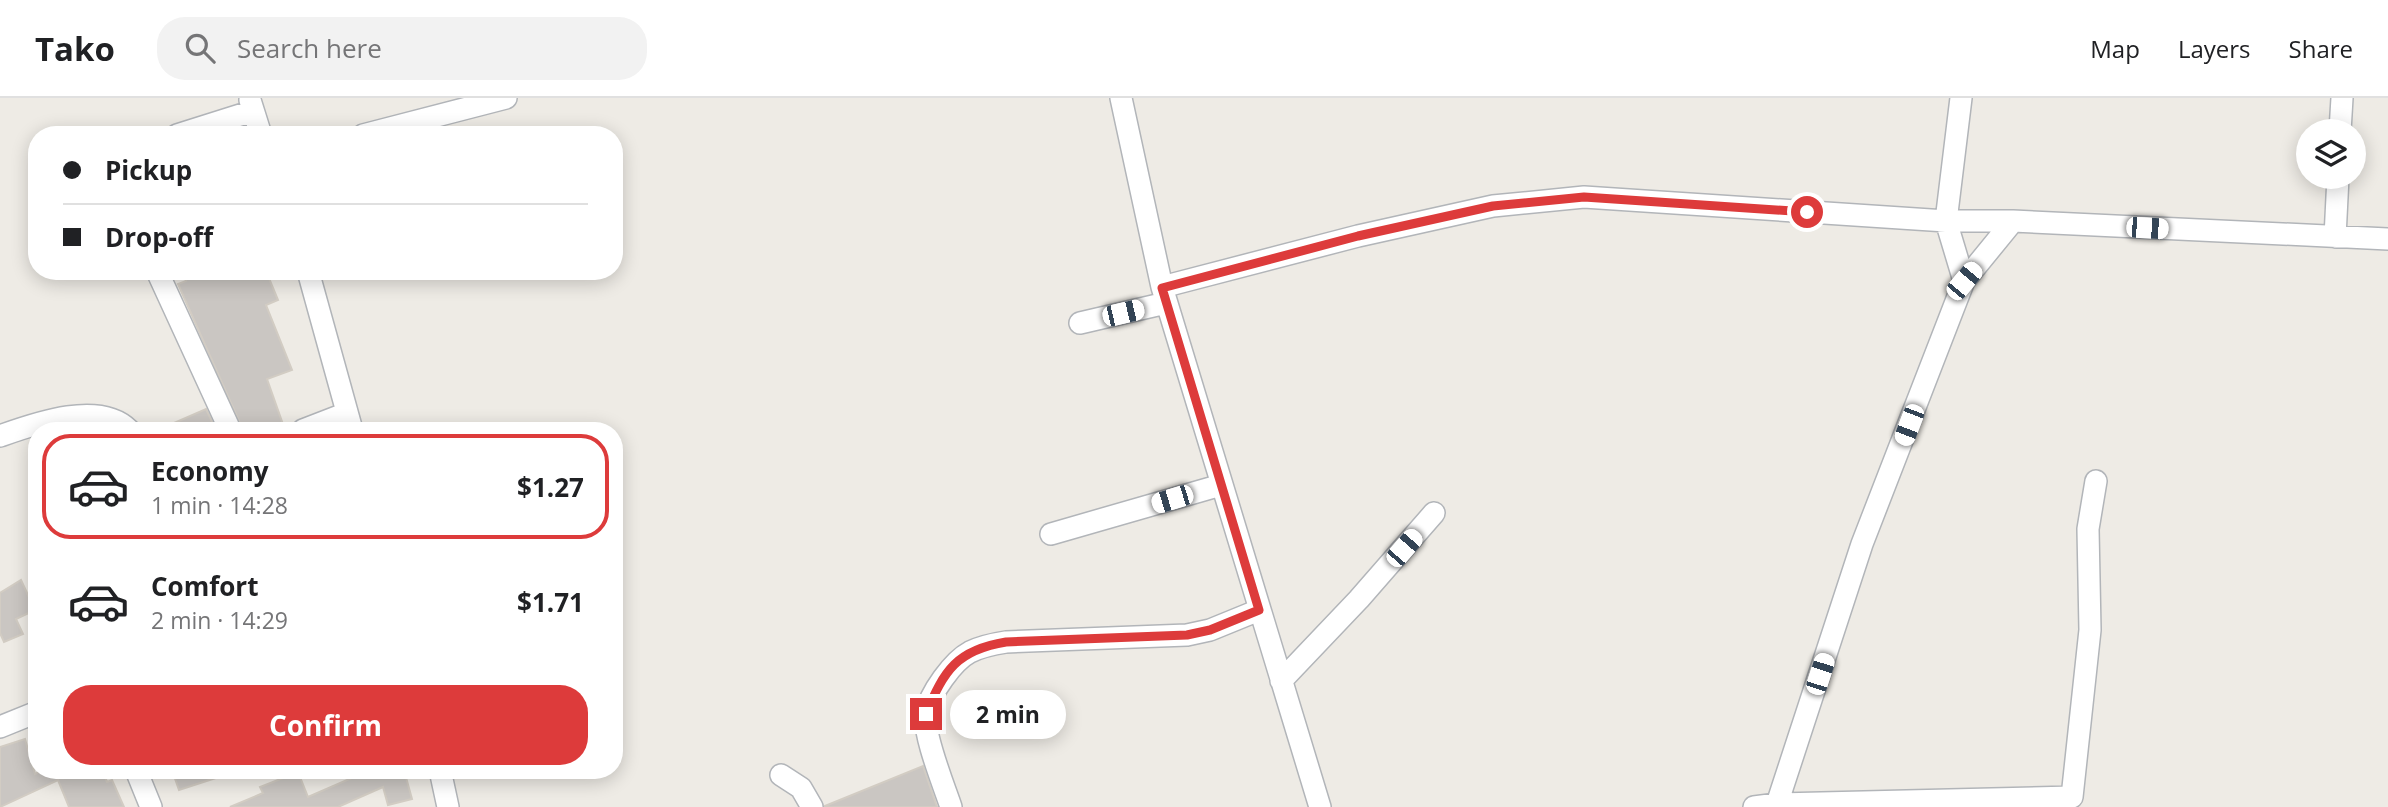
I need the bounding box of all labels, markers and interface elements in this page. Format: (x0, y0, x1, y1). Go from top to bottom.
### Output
search box (157, 17, 647, 80)
text: Tako (35, 26, 115, 71)
icon: search (181, 29, 219, 67)
text: Search here (237, 30, 382, 66)
text: Map (2090, 32, 2140, 65)
text: Layers (2178, 32, 2251, 65)
text: Share (2289, 32, 2353, 65)
map controls (2296, 119, 2366, 189)
button: layers (2296, 119, 2366, 189)
text: Pickup (105, 152, 192, 188)
route start (1791, 196, 1823, 228)
car (2126, 216, 2169, 240)
text: Drop-off (105, 219, 213, 255)
car (1943, 258, 1986, 304)
car (1101, 298, 1146, 328)
car (1892, 402, 1927, 448)
text: Economy (151, 453, 269, 489)
icon: car (67, 455, 130, 518)
text: $1.27 (517, 469, 584, 505)
car (1149, 483, 1196, 515)
text: 1 min · 14:28 (151, 489, 288, 521)
car (1383, 525, 1426, 571)
text: Comfort (151, 568, 258, 604)
icon: car (67, 570, 130, 633)
text: $1.71 (517, 584, 584, 620)
text: 2 min · 14:29 (151, 604, 288, 636)
car (1804, 651, 1837, 697)
button: Confirm (63, 685, 588, 765)
callout: 2 min (950, 690, 1066, 738)
route end (910, 698, 942, 730)
text: 2 min (976, 698, 1040, 730)

